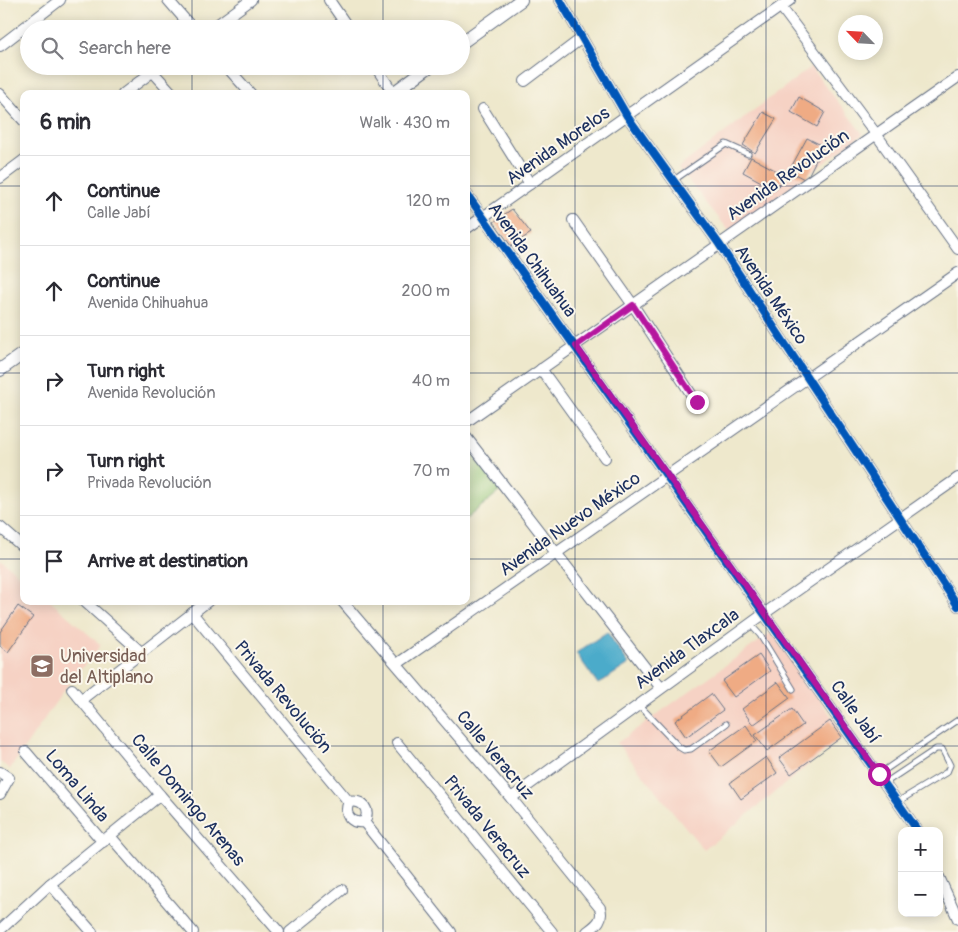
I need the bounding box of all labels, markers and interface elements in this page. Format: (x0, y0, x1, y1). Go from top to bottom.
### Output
north arrow (838, 15, 883, 60)
search box (20, 20, 470, 75)
icon: search (38, 34, 66, 62)
text: Search here (78, 36, 171, 60)
street label: Avenida Morelos (502, 102, 614, 190)
text: 6 min (40, 109, 91, 136)
text: Walk · 430 m (359, 113, 450, 133)
street label: Avenida Revolución (722, 124, 854, 226)
text: Continue (87, 179, 160, 203)
icon: ahead (40, 187, 68, 215)
text: 120 m (406, 191, 450, 211)
street label: Avenida Chihuahua (483, 198, 581, 322)
text: Calle Jabí (87, 203, 151, 223)
street label: Avenida México (729, 241, 813, 349)
text: Continue (87, 269, 160, 293)
icon: ahead (40, 277, 68, 305)
text: 200 m (402, 281, 450, 301)
text: Avenida Chihuahua (87, 293, 208, 313)
text: Turn right (87, 359, 165, 383)
icon: right (40, 367, 68, 395)
text: 40 m (412, 371, 450, 391)
text: Avenida Revolución (87, 383, 215, 403)
route end (686, 391, 709, 414)
text: Turn right (87, 449, 165, 473)
icon: right (40, 457, 68, 485)
text: 70 m (413, 461, 450, 481)
street label: Avenida Nuevo México (495, 466, 645, 581)
text: Privada Revolución (87, 473, 212, 493)
icon: arrive (40, 547, 68, 575)
text: Arrive at destination (87, 549, 248, 573)
street label: Avenida Tlaxcala (630, 603, 744, 695)
street label: Privada Revolución (229, 636, 337, 758)
place label: Universidad del Altiplano (60, 645, 154, 689)
school or university icon: Universidad del Altiplano (29, 653, 55, 679)
street label: Calle Jabí (825, 676, 885, 748)
street label: Calle Veracruz (451, 706, 539, 804)
street label: Calle Domingo Arenas (126, 729, 250, 871)
street label: Loma Linda (40, 745, 114, 827)
route start (868, 763, 891, 786)
street label: Privada Veracruz (438, 771, 536, 883)
map controls (898, 827, 943, 917)
button: + (898, 827, 943, 872)
button: − (898, 872, 943, 917)

